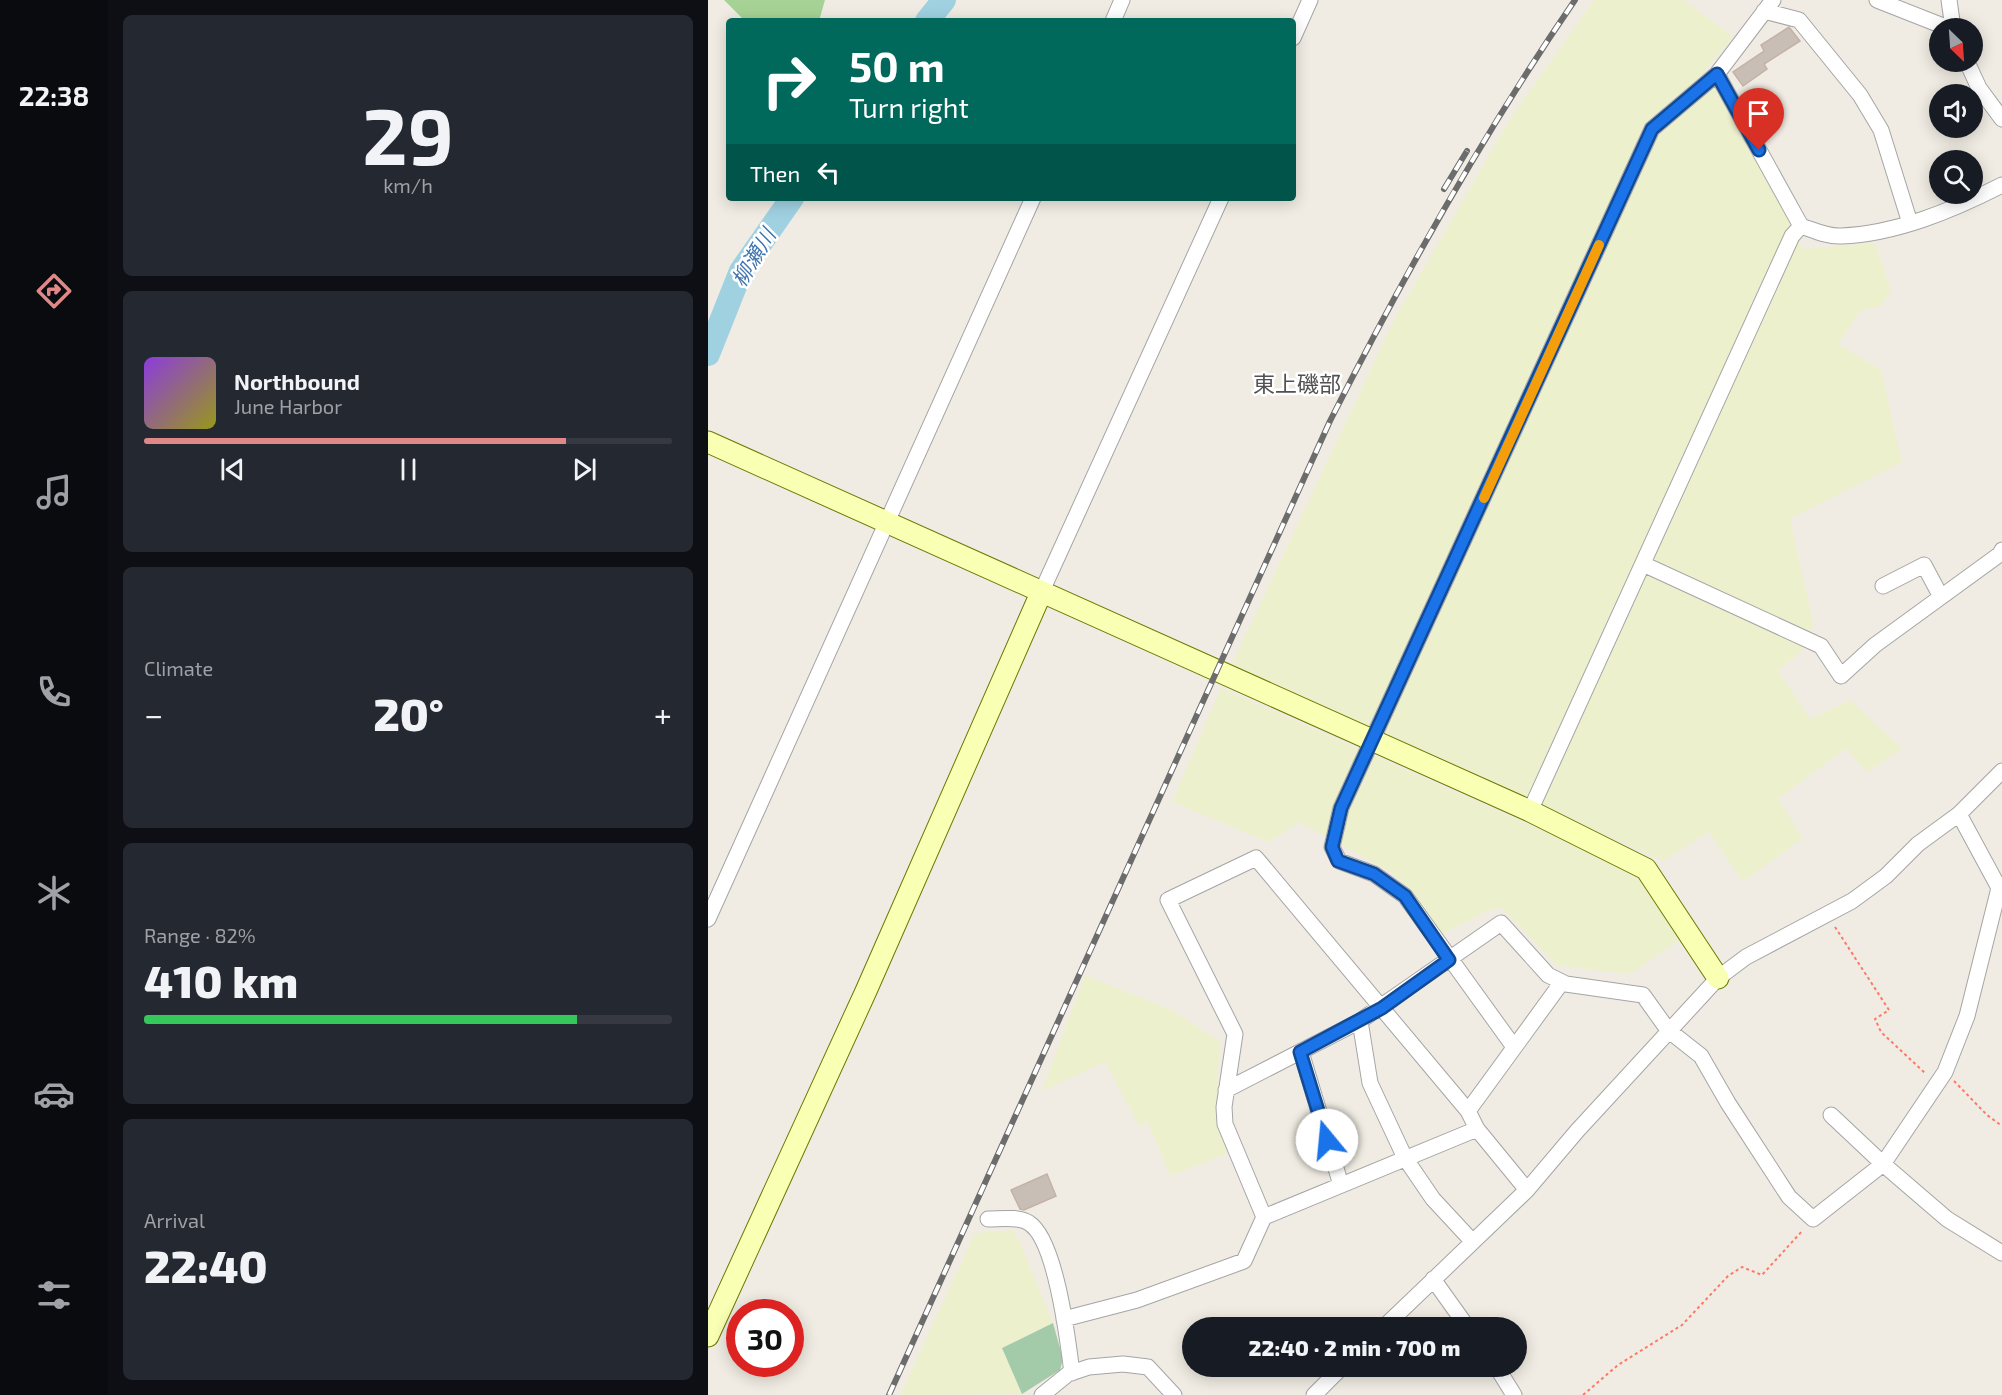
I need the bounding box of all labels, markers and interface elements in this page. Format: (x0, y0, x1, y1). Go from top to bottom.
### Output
north arrow (1929, 18, 1983, 72)
map controls (1929, 18, 1983, 204)
text: 50 m (849, 40, 945, 90)
icon: right (750, 42, 828, 120)
text: 22:38 (19, 79, 89, 111)
button: sound (1929, 84, 1983, 138)
text: 29 (362, 87, 454, 181)
pin (1733, 88, 1784, 150)
text: Turn right (849, 91, 969, 123)
icon: arrive (1742, 97, 1775, 130)
button: search (1929, 150, 1983, 204)
icon: left (812, 156, 845, 189)
text: Then (750, 160, 800, 186)
text: km/h (383, 173, 433, 197)
water label: 柳瀬川 (726, 222, 781, 291)
icon: directions (33, 270, 75, 312)
text: Northbound (234, 368, 360, 394)
district label: 東上磯部 (1253, 370, 1341, 396)
text: June Harbor (234, 394, 342, 418)
icon: previous (216, 453, 249, 486)
icon: pause (392, 453, 425, 486)
icon: next (568, 453, 601, 486)
icon: music (33, 471, 75, 513)
text: Climate (144, 656, 213, 680)
icon: phone (33, 671, 75, 713)
text: 20° (373, 686, 444, 740)
text: − (144, 694, 163, 734)
text: + (654, 694, 672, 734)
icon: climate (33, 872, 75, 914)
text: Range · 82% (144, 923, 256, 947)
text: 410 km (144, 953, 298, 1007)
icon: car (33, 1073, 75, 1115)
position arrow (1295, 1108, 1359, 1172)
text: Arrival (144, 1208, 205, 1232)
text: 22:40 (144, 1238, 268, 1292)
icon: filters (33, 1274, 75, 1316)
speed limit sign: 30 (726, 1299, 804, 1377)
text: 22:40 · 2 min · 700 m (1249, 1334, 1460, 1360)

